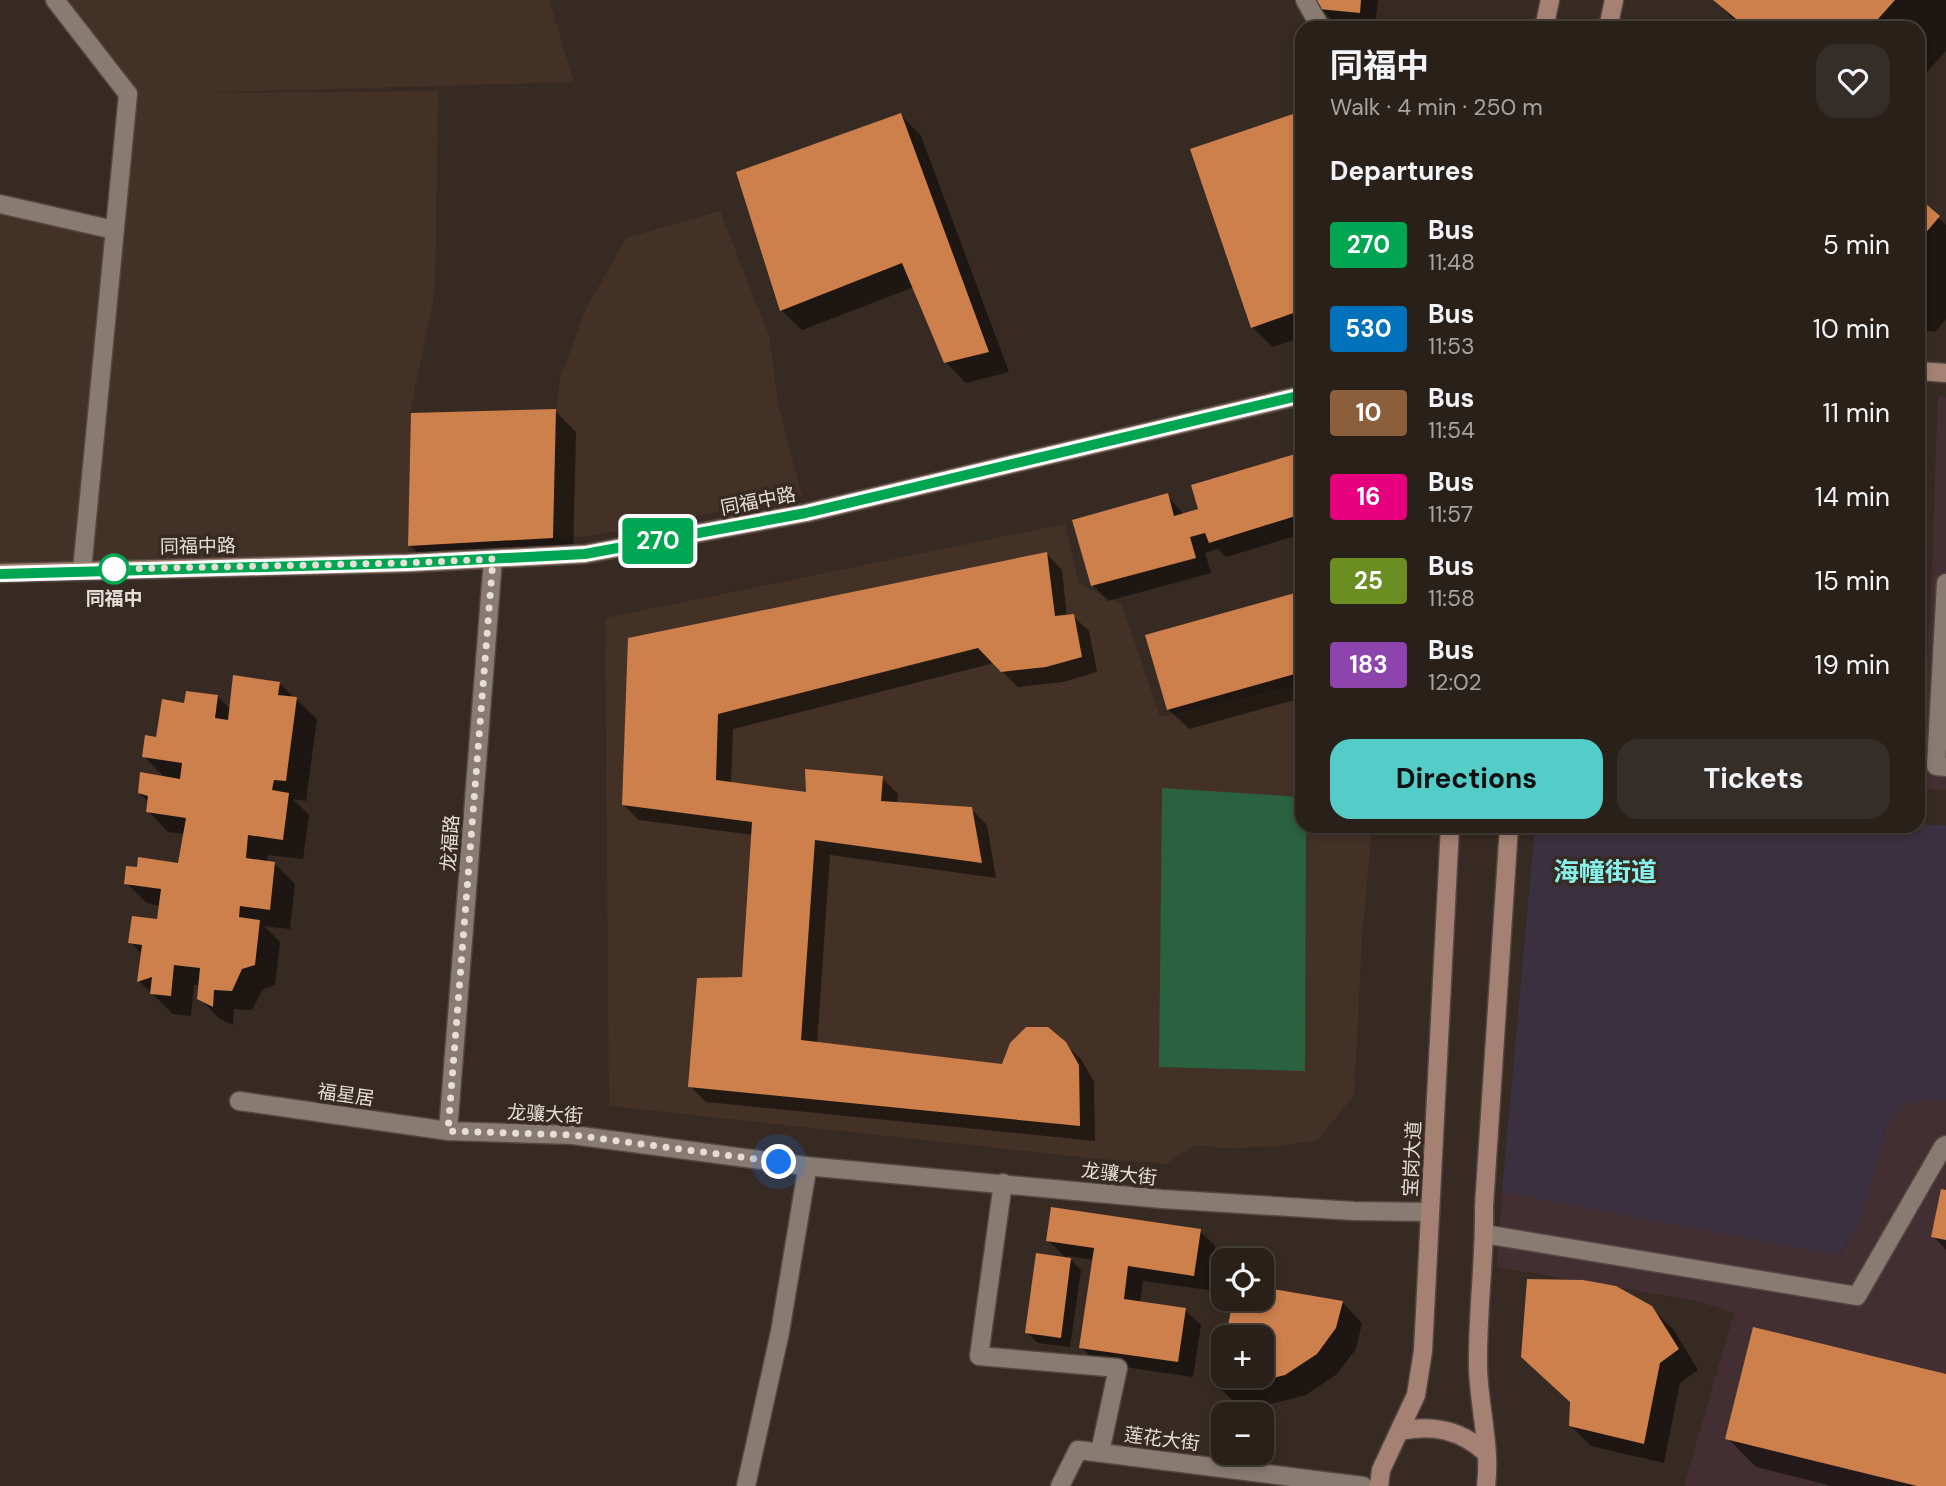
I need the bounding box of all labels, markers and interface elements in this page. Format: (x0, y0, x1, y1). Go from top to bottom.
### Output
text: 同福中 (1330, 44, 1429, 87)
button: heart (1816, 44, 1890, 118)
text: Walk · 4 min · 250 m (1330, 92, 1543, 122)
text: Departures (1330, 154, 1474, 188)
text: Bus (1428, 213, 1474, 247)
text: 5 min (1823, 228, 1890, 262)
text: 270 (1347, 229, 1390, 260)
text: 11:48 (1428, 247, 1475, 277)
text: Bus (1428, 297, 1474, 331)
text: 10 min (1813, 312, 1890, 346)
text: 530 (1345, 313, 1392, 344)
text: 11:53 (1428, 331, 1475, 361)
text: Bus (1428, 381, 1474, 415)
text: 11 min (1823, 396, 1890, 430)
text: 10 (1356, 397, 1381, 428)
text: 11:54 (1428, 415, 1475, 445)
text: Bus (1428, 465, 1474, 499)
text: 14 min (1815, 480, 1890, 514)
street label: 同福中路 (718, 481, 798, 521)
text: 16 (1357, 481, 1380, 512)
text: 11:57 (1428, 499, 1473, 529)
line badge: 270 (618, 518, 698, 564)
text: 270 (636, 525, 680, 556)
street label: 同福中路 (160, 533, 236, 559)
text: Bus (1428, 549, 1474, 583)
marker: 同福中 (99, 554, 129, 584)
text: 15 min (1815, 564, 1890, 598)
text: 25 (1354, 565, 1383, 596)
text: 11:58 (1428, 583, 1475, 613)
place label: 同福中 (85, 586, 143, 611)
text: Bus (1428, 633, 1474, 667)
text: 19 min (1814, 648, 1890, 682)
text: 183 (1349, 649, 1388, 680)
text: 12:02 (1428, 667, 1482, 697)
button: Directions (1330, 739, 1603, 819)
button: Tickets (1617, 739, 1890, 819)
street label: 龙福路 (436, 814, 464, 872)
district label: 海幢街道 (1553, 855, 1657, 889)
street label: 福星居 (316, 1079, 376, 1111)
street label: 龙骧大街 (506, 1100, 584, 1128)
street label: 宝岗大道 (1398, 1120, 1426, 1198)
your location (761, 1144, 796, 1179)
street label: 龙骧大街 (1080, 1158, 1158, 1190)
map controls (1211, 1248, 1274, 1465)
button: locate (1211, 1248, 1274, 1311)
button: + (1211, 1325, 1274, 1388)
button: − (1211, 1402, 1274, 1465)
street label: 莲花大街 (1123, 1422, 1201, 1456)

